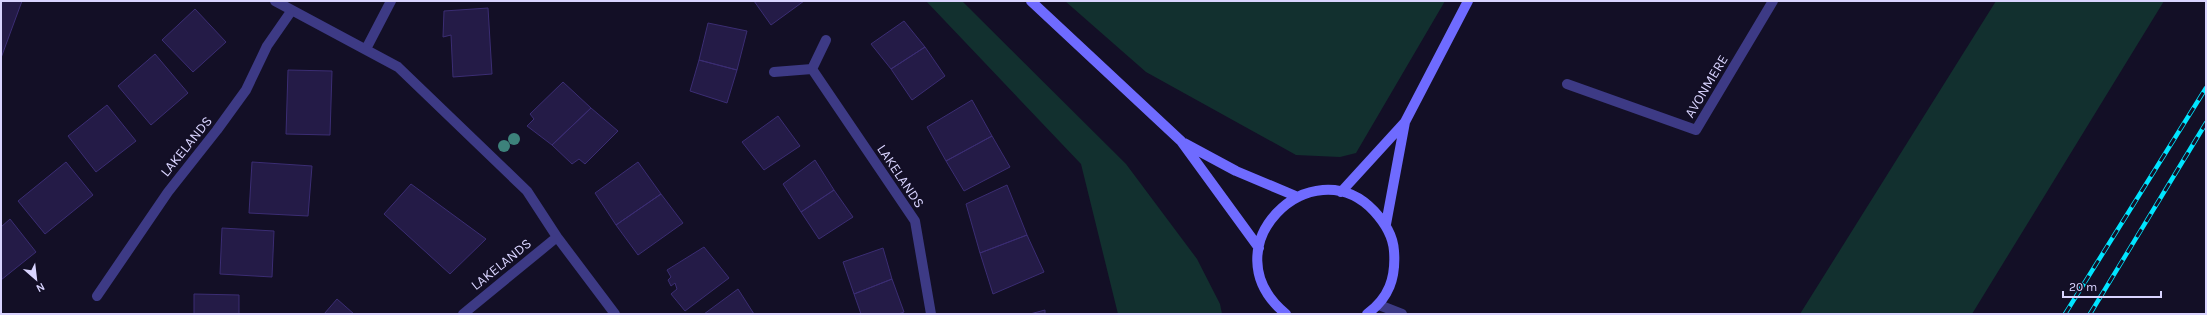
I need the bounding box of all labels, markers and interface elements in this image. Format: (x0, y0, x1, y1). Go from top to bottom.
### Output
street label: AVONMERE (1681, 52, 1732, 121)
street label: LAKELANDS (157, 113, 216, 180)
street label: LAKELANDS (873, 141, 928, 211)
street label: LAKELANDS (468, 235, 535, 294)
north arrow (16, 259, 56, 299)
scale bar (2063, 273, 2161, 299)
text: N (34, 280, 47, 295)
text: 20 m (2069, 280, 2097, 294)

